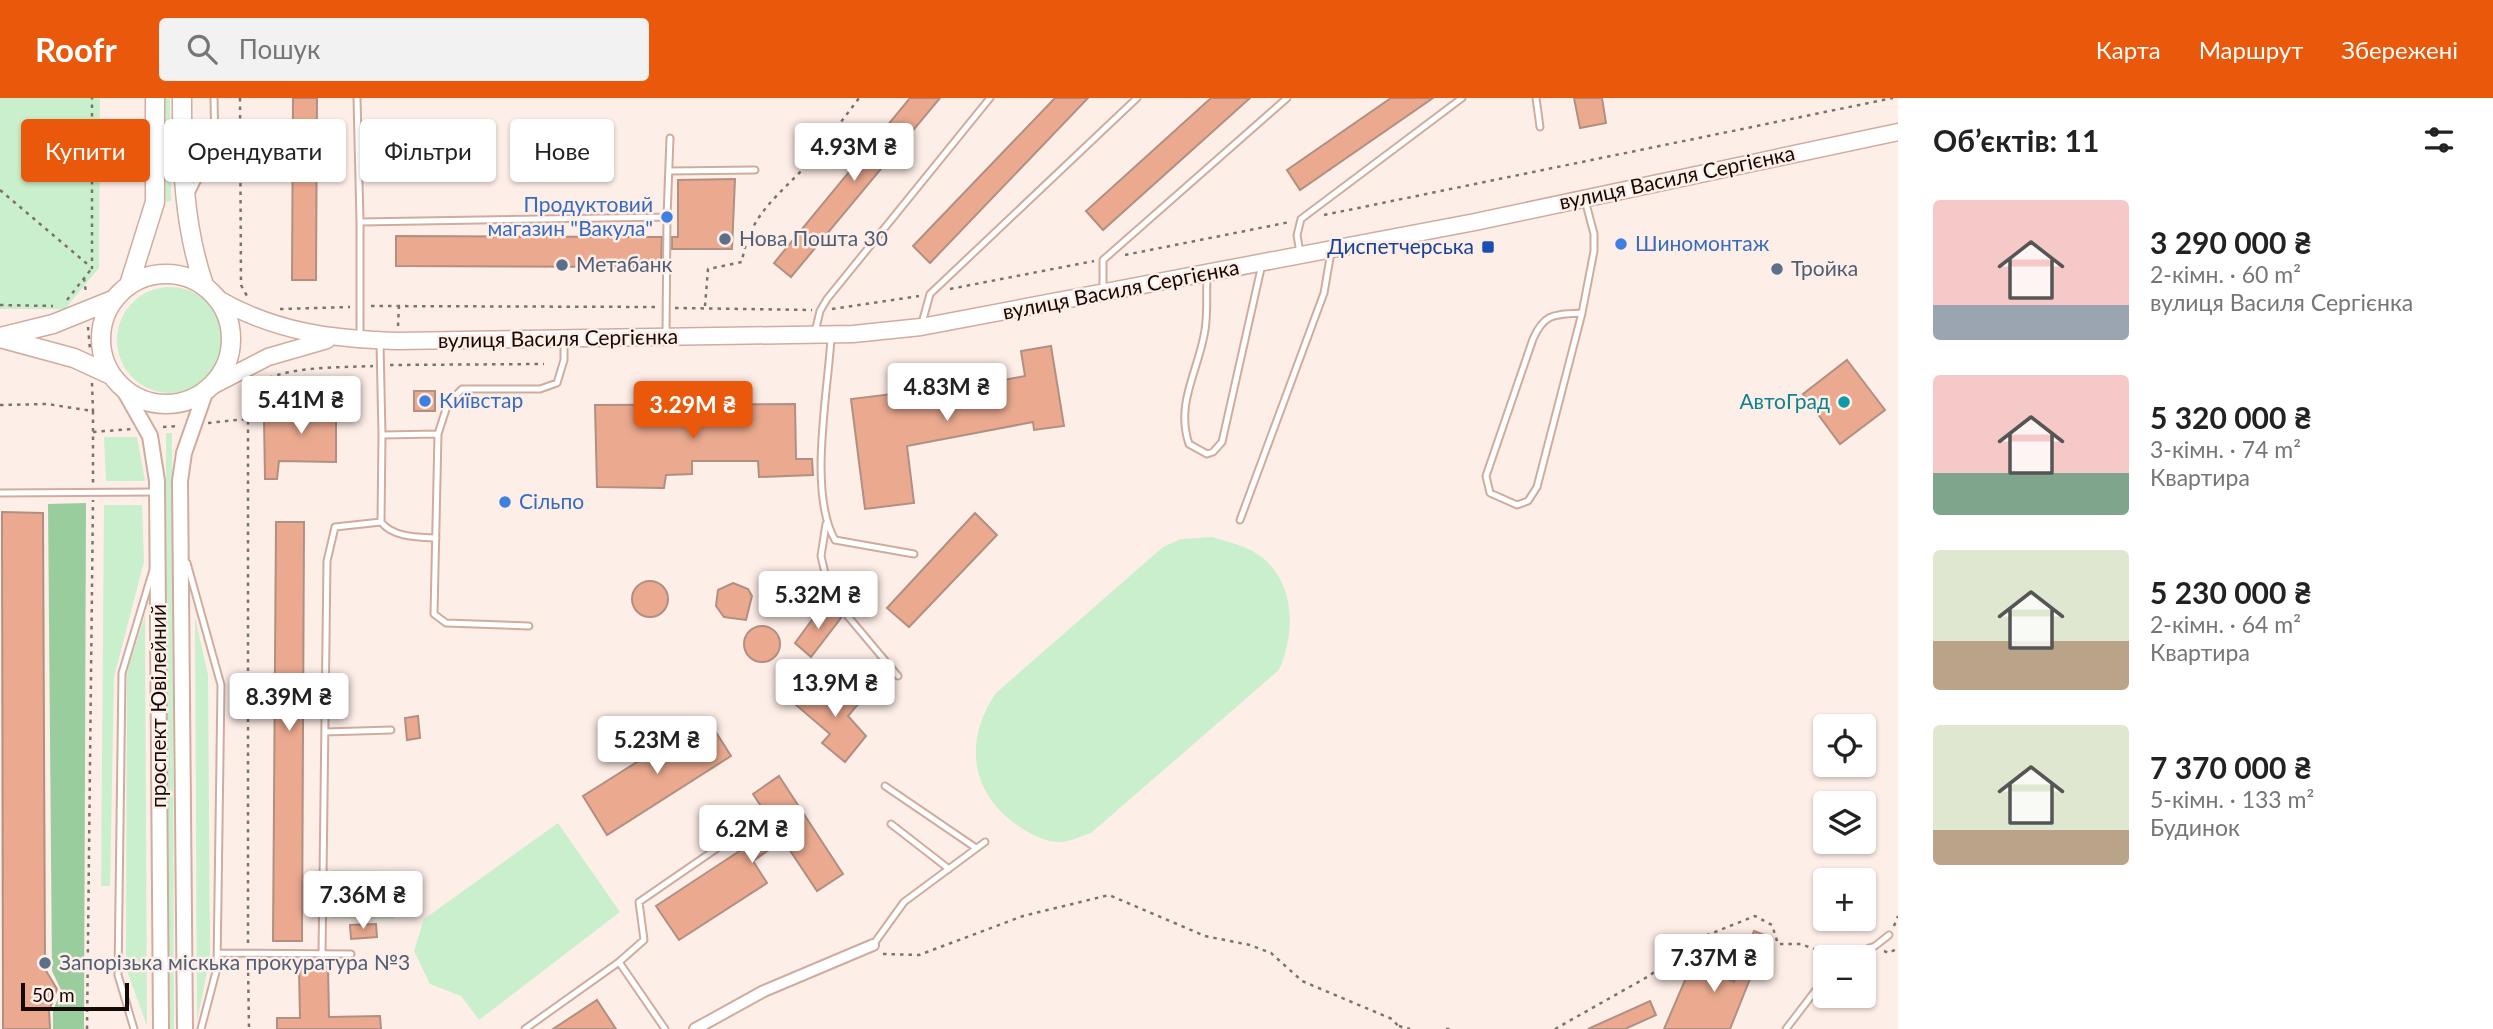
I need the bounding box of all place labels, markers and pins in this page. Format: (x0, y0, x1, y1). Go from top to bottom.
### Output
pin: 4.93M ₴ (789, 123, 919, 183)
place label: Продуктовий магазин "Вакула" (487, 191, 653, 240)
marker: Продуктовий магазин "Вакула" (659, 209, 675, 225)
place label: Нова Пошта 30 (739, 225, 888, 250)
place label: Шиномонтаж (1635, 230, 1770, 255)
marker: Нова Пошта 30 (717, 231, 733, 247)
place label: Диспетчерська (1327, 233, 1474, 258)
marker: Шиномонтаж (1613, 236, 1629, 252)
marker: Диспетчерська (1480, 239, 1496, 255)
place label: Метабанк (576, 251, 673, 276)
place label: Тройка (1791, 255, 1858, 280)
marker: Метабанк (554, 257, 570, 273)
marker: Тройка (1769, 261, 1785, 277)
pin: 4.83M ₴ (882, 364, 1012, 423)
pin: 5.41M ₴ (236, 376, 366, 436)
pin: 3.29M ₴ (628, 382, 758, 441)
place label: Київстар (439, 387, 523, 412)
place label: АвтоГрад (1739, 388, 1830, 413)
marker: Київстар (417, 393, 433, 409)
marker: АвтоГрад (1836, 394, 1852, 410)
place label: Сільпо (519, 488, 584, 513)
marker: Сільпо (497, 494, 513, 510)
pin: 5.32M ₴ (753, 572, 883, 631)
pin: 13.9M ₴ (770, 660, 900, 719)
pin: 8.39M ₴ (224, 674, 354, 733)
pin: 5.23M ₴ (592, 716, 722, 776)
pin: 6.2M ₴ (695, 806, 809, 865)
pin: 7.36M ₴ (298, 872, 428, 931)
pin: 7.37M ₴ (1649, 934, 1779, 994)
place label: Запорізька міскька прокуратура №3 (59, 949, 410, 974)
marker: Запорізька міскька прокуратура №3 (37, 955, 53, 971)

